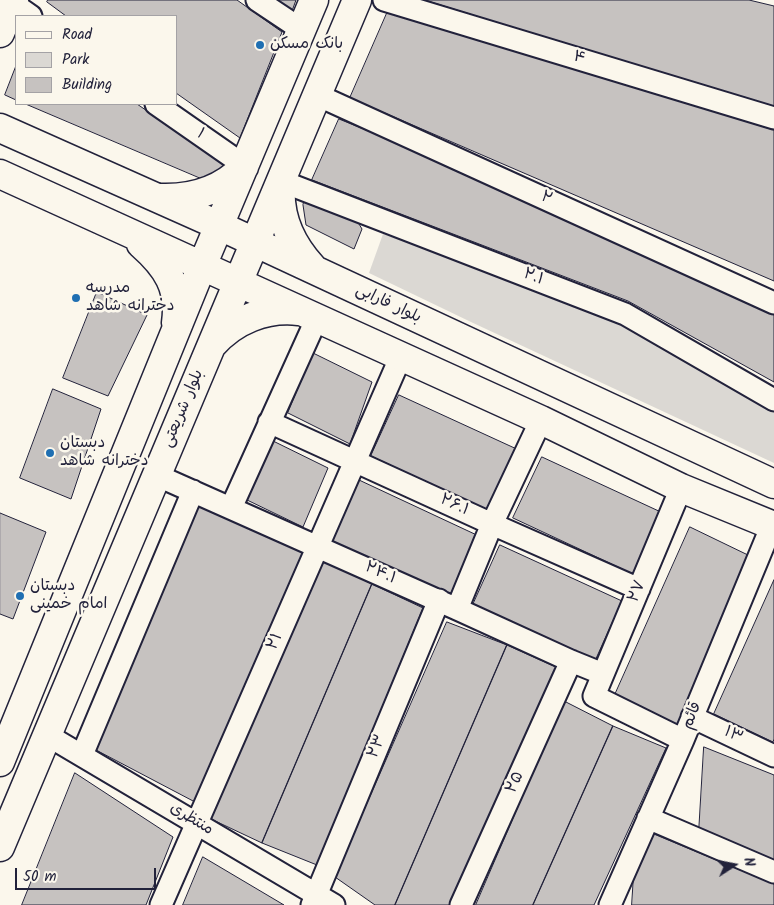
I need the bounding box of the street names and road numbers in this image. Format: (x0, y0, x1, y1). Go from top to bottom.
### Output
street label: ۴ (570, 48, 588, 70)
street label: ۱ (192, 125, 208, 145)
street label: ۲ (537, 188, 555, 210)
street label: ۲.۱ (520, 265, 546, 291)
street label: بلوار فارابی (352, 281, 424, 329)
street label: بلوار شریعتی (159, 367, 209, 451)
street label: ۲۶.۱ (436, 491, 472, 521)
street label: ۲۴.۱ (361, 559, 399, 589)
street label: ۲۷ (625, 578, 651, 606)
street label: ۲۱ (264, 631, 288, 653)
street label: قائم (679, 699, 707, 733)
street label: ۱۳ (720, 723, 746, 749)
street label: ۲۳ (364, 732, 392, 762)
street label: ۲۵ (503, 769, 529, 797)
street label: منتظری (166, 799, 216, 841)

